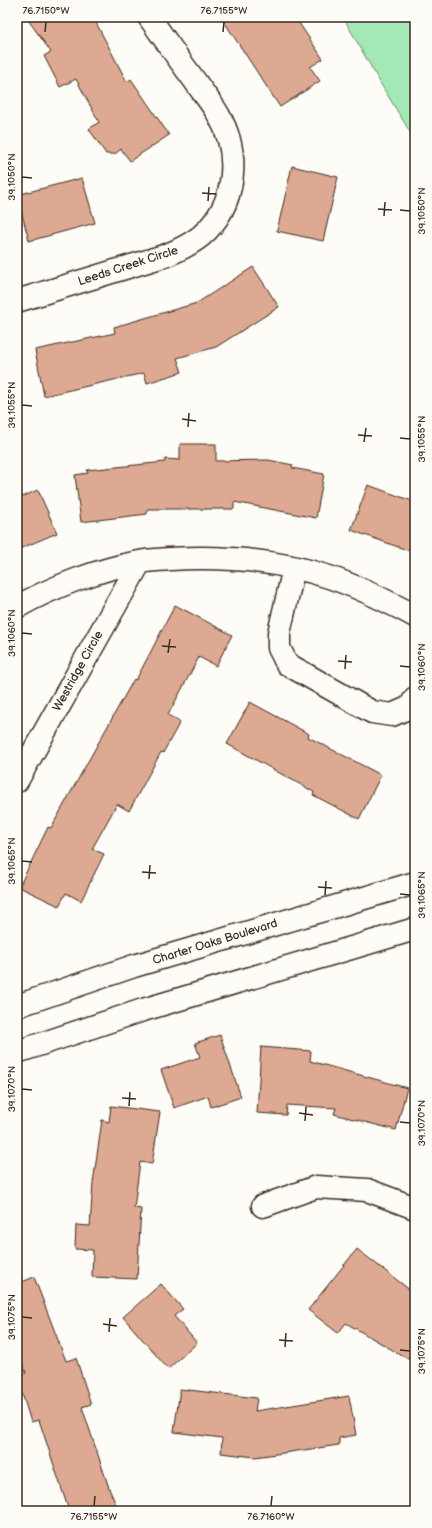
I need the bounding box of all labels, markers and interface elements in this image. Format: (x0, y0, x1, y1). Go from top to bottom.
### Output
text: 76.7150°W (22, 5, 70, 17)
text: 76.7155°W (201, 5, 247, 17)
text: 39.1050°N (6, 153, 18, 201)
text: 39.1050°N (416, 187, 428, 235)
street label: Leeds Creek Circle (76, 243, 180, 289)
text: 39.1055°N (6, 381, 18, 429)
text: 39.1055°N (416, 415, 428, 463)
text: 39.1060°N (6, 609, 18, 657)
street label: Westridge Circle (50, 628, 106, 714)
text: 39.1060°N (416, 643, 428, 691)
text: 39.1065°N (6, 837, 18, 885)
text: 39.1065°N (416, 871, 428, 919)
street label: Charter Oaks Boulevard (151, 916, 279, 968)
text: 39.1070°N (6, 1066, 18, 1112)
text: 39.1070°N (416, 1100, 428, 1146)
text: 39.1075°N (6, 1294, 18, 1340)
text: 39.1075°N (416, 1328, 428, 1374)
text: 76.7155°W (71, 1511, 117, 1523)
text: 76.7160°W (247, 1511, 295, 1523)

